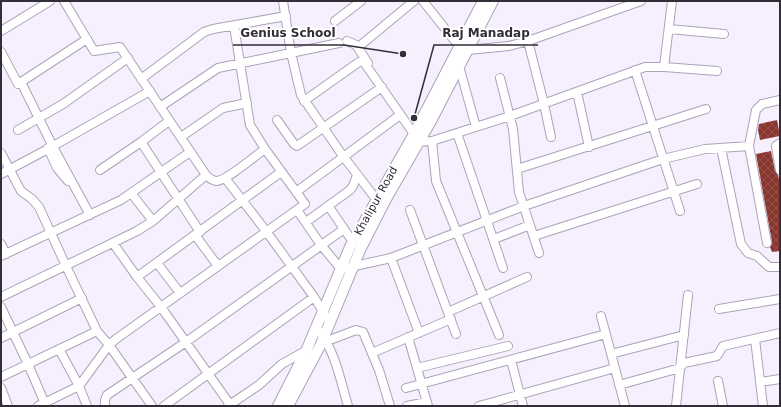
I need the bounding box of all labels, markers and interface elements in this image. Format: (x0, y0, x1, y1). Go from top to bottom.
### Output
callout: Genius School (233, 21, 344, 45)
callout: Raj Manadap (434, 21, 538, 45)
text: Genius School (240, 26, 336, 40)
text: Raj Manadap (442, 26, 530, 40)
street label: Khalipur Road (352, 164, 400, 238)

